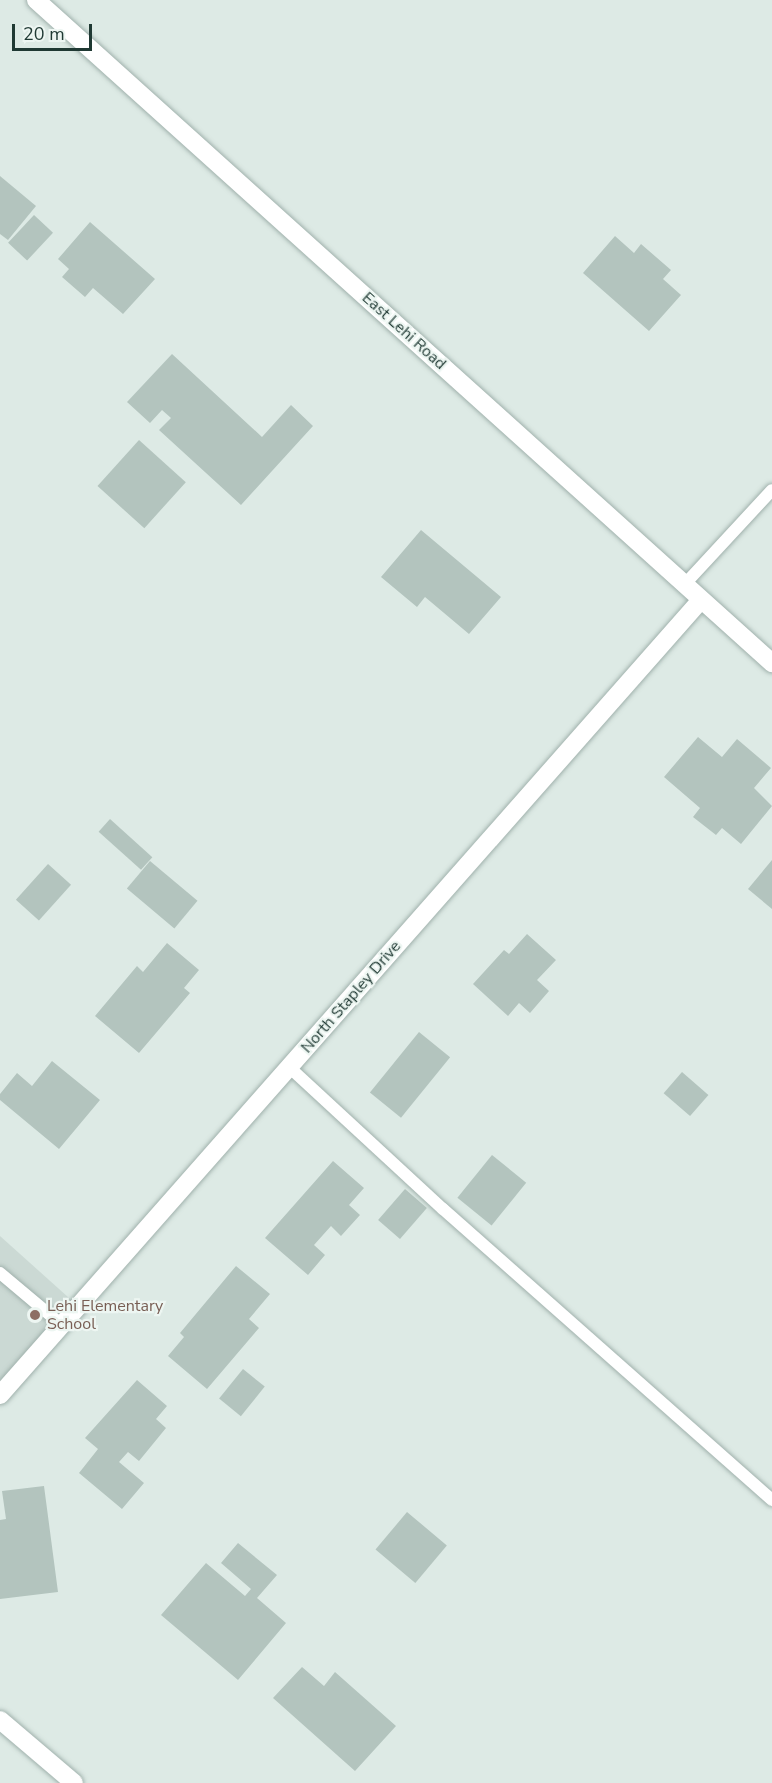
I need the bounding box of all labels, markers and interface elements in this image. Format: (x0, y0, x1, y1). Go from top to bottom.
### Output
scale bar (15, 12, 94, 50)
text: 20 m (23, 22, 65, 46)
street label: East Lehi Road (358, 288, 450, 374)
street label: North Stapley Drive (297, 937, 405, 1057)
place label: Lehi Elementary School (47, 1296, 163, 1334)
marker: Lehi Elementary School (28, 1308, 42, 1322)

